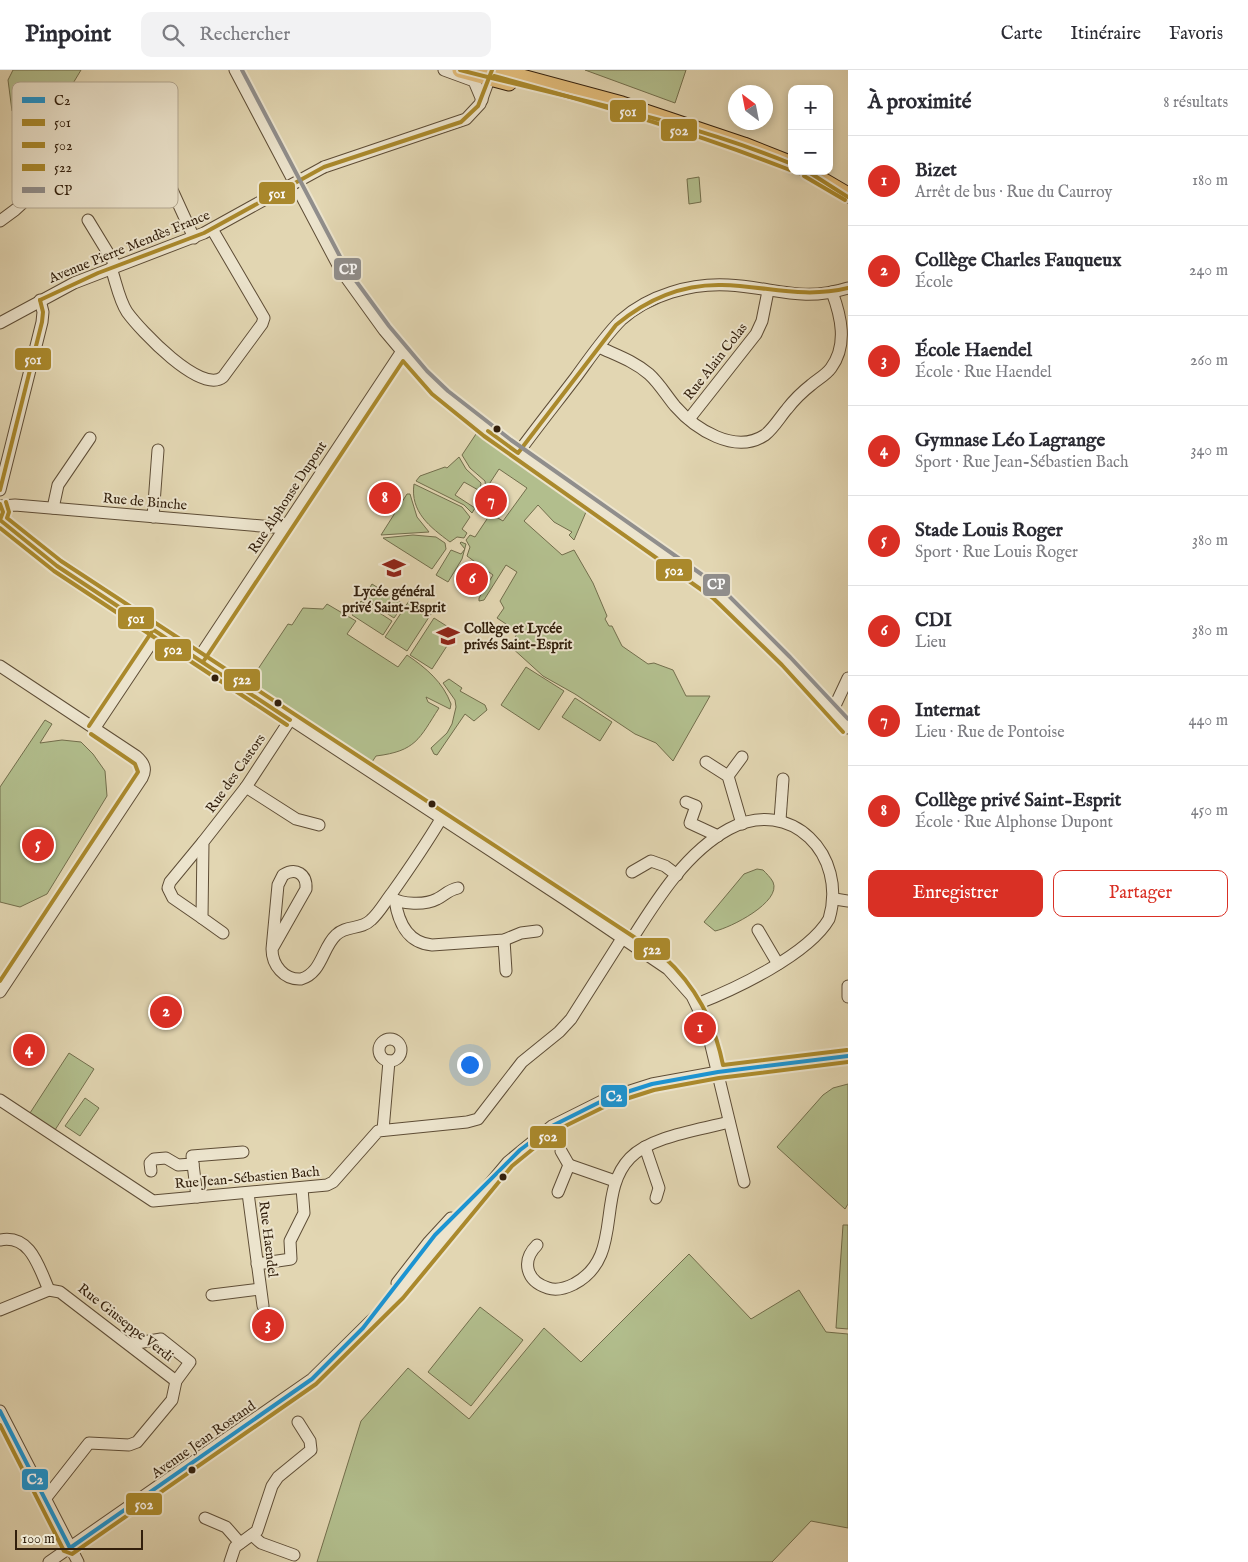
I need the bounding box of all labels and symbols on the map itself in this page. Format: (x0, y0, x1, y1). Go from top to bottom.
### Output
legend (12, 82, 178, 208)
north arrow (728, 85, 773, 130)
text: C2 (54, 92, 71, 110)
line badge: 501 (609, 99, 647, 123)
text: 501 (619, 103, 637, 121)
text: 501 (54, 114, 71, 132)
line badge: 502 (660, 118, 698, 142)
text: 502 (670, 122, 689, 140)
text: 502 (54, 137, 73, 155)
text: 522 (54, 159, 73, 177)
line badge: 501 (258, 181, 296, 205)
text: CP (54, 182, 72, 200)
text: 501 (268, 185, 286, 203)
street label: Avenue Pierre Mendès France (45, 206, 213, 288)
line badge: CP (333, 257, 362, 281)
text: CP (339, 261, 358, 279)
street label: Rue Alain Colas (680, 319, 752, 404)
line badge: 501 (14, 347, 52, 371)
text: 501 (24, 351, 42, 369)
unlabelled marker (492, 424, 502, 434)
street label: Rue Alphonse Dupont (245, 438, 331, 557)
pin: 8 (369, 479, 401, 517)
pin: 7 (475, 482, 507, 520)
street label: Rue de Binche (102, 489, 188, 515)
school or university icon: Lycée général privé Saint-Esprit (381, 555, 407, 581)
line badge: 502 (655, 558, 693, 582)
pin: 6 (456, 560, 488, 598)
text: 502 (665, 562, 684, 580)
line badge: CP (702, 573, 731, 597)
text: CP (707, 576, 726, 594)
place label: Lycée général privé Saint-Esprit (341, 583, 446, 617)
line badge: 501 (117, 606, 155, 630)
text: 501 (127, 610, 145, 628)
place label: Collège et Lycée privés Saint-Esprit (463, 620, 573, 654)
school or university icon: Collège et Lycée privés Saint-Esprit (435, 623, 461, 649)
line badge: 502 (154, 638, 192, 662)
text: 502 (164, 641, 183, 659)
line badge: 522 (223, 668, 261, 692)
text: 522 (233, 671, 252, 689)
unlabelled marker (210, 673, 220, 683)
unlabelled marker (273, 698, 283, 708)
street label: Rue des Castors (202, 730, 270, 817)
unlabelled marker (427, 799, 437, 809)
pin: 5 (22, 826, 54, 864)
line badge: 522 (633, 937, 671, 961)
text: 522 (643, 941, 662, 959)
pin: 2 (150, 993, 182, 1031)
pin: 1 (684, 1009, 716, 1047)
pin: 4 (13, 1031, 45, 1069)
your location (457, 1052, 483, 1078)
line badge: C2 (600, 1084, 628, 1108)
text: C2 (606, 1088, 623, 1106)
line badge: 502 (529, 1125, 567, 1149)
text: 502 (539, 1128, 558, 1146)
street label: Rue Jean-Sébastien Bach (174, 1163, 321, 1193)
unlabelled marker (498, 1172, 508, 1182)
street label: Rue Haendel (254, 1200, 282, 1279)
street label: Rue Giuseppe Verdi (74, 1280, 177, 1366)
pin: 3 (252, 1306, 284, 1344)
street label: Avenue Jean Rostand (147, 1397, 260, 1483)
unlabelled marker (187, 1465, 197, 1475)
line badge: C2 (21, 1468, 49, 1491)
text: C2 (27, 1471, 44, 1489)
line badge: 502 (125, 1492, 163, 1516)
text: 502 (135, 1496, 154, 1514)
scale bar (15, 1527, 142, 1550)

